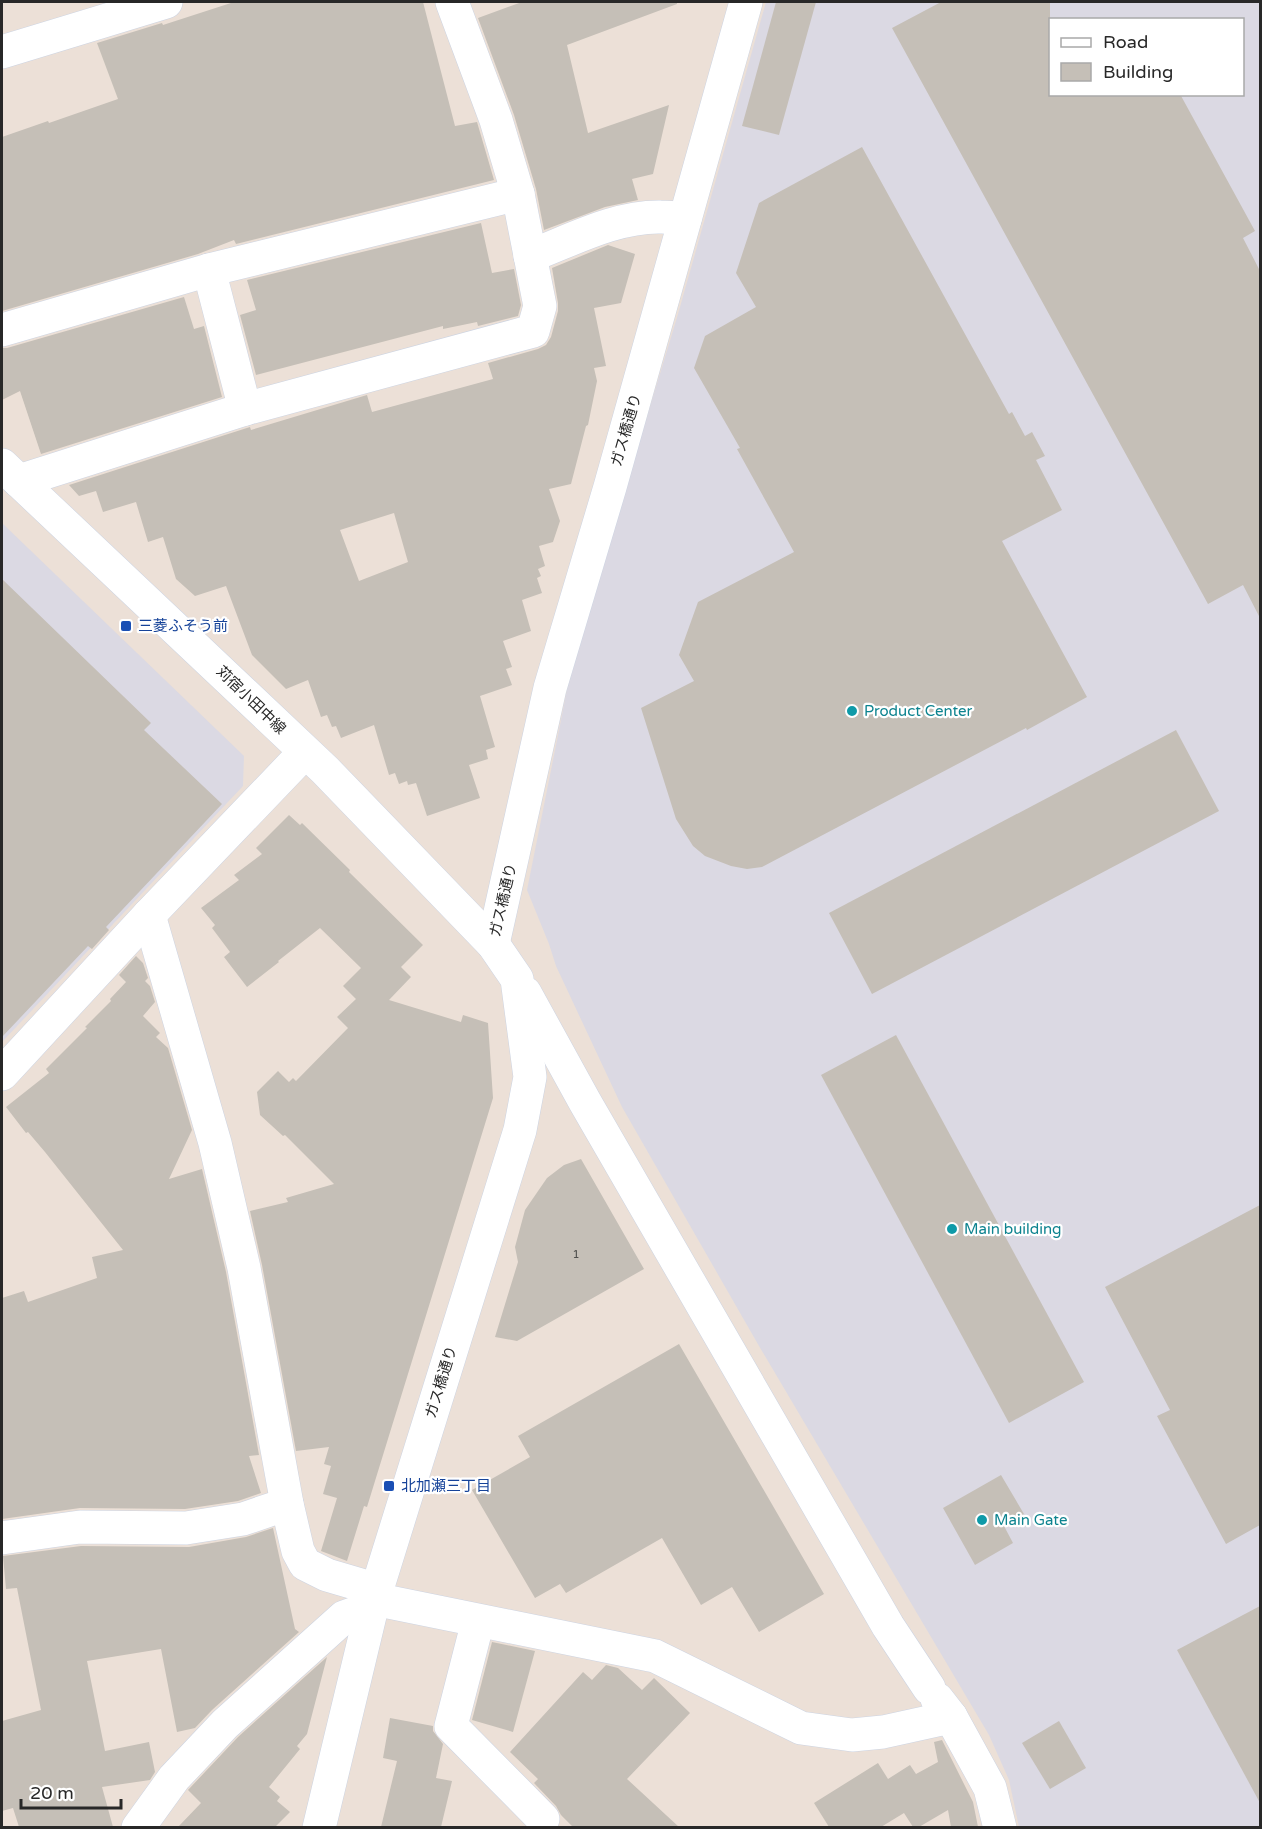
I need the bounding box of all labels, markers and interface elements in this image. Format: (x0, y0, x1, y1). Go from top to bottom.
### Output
legend (1049, 18, 1244, 96)
text: Road (1103, 31, 1148, 53)
text: Building (1103, 61, 1173, 83)
street label: ガス橋通り (607, 391, 645, 469)
place label: 三菱ふそう前 (138, 617, 228, 635)
marker: 三菱ふそう前 (119, 619, 133, 633)
street label: 苅宿小田中線 (212, 662, 290, 738)
place label: Product Center (864, 702, 973, 720)
marker: Product Center (845, 704, 859, 718)
street label: ガス橋通り (486, 861, 520, 939)
place label: Main building (964, 1220, 1062, 1238)
marker: Main building (945, 1222, 959, 1236)
house number: 1 (572, 1247, 580, 1261)
street label: ガス橋通り (421, 1343, 461, 1421)
place label: 北加瀬三丁目 (401, 1477, 491, 1495)
marker: 北加瀬三丁目 (382, 1479, 396, 1493)
place label: Main Gate (994, 1511, 1067, 1529)
marker: Main Gate (975, 1513, 989, 1527)
scale bar (21, 1772, 122, 1810)
text: 20 m (30, 1782, 74, 1804)

